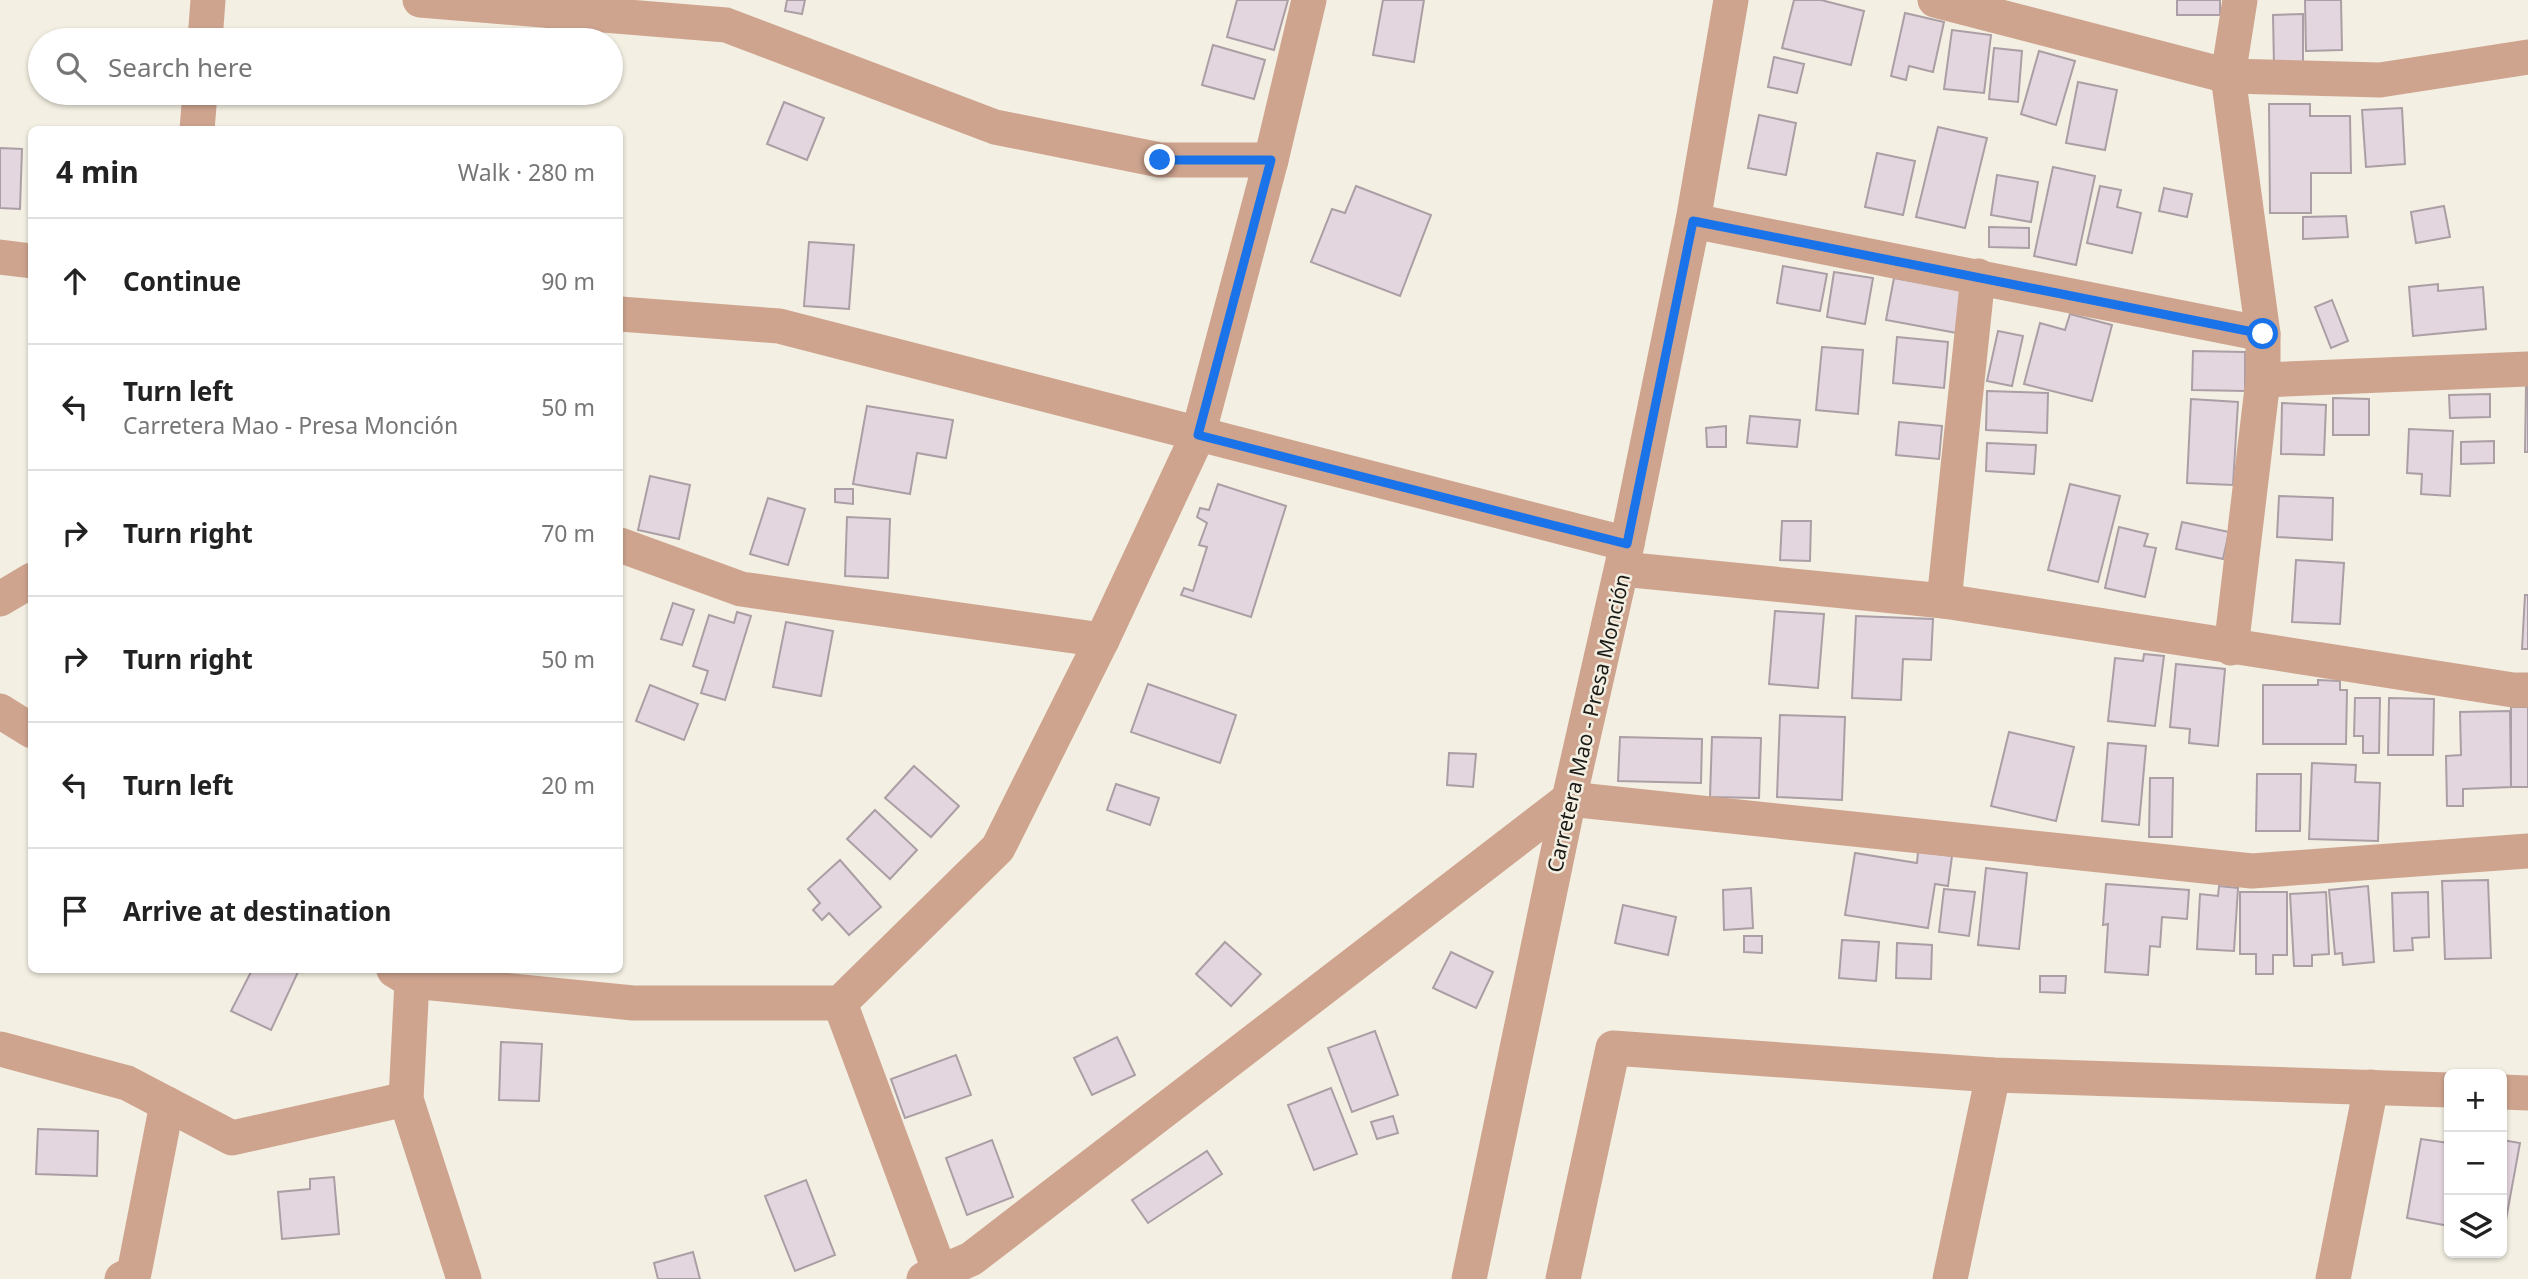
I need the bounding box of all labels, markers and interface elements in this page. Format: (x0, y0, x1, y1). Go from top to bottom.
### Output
search box (28, 28, 623, 105)
icon: search (52, 48, 90, 86)
text: Search here (108, 49, 253, 85)
route end (1144, 144, 1175, 175)
text: 4 min (56, 151, 139, 192)
text: Walk · 280 m (458, 156, 595, 188)
icon: ahead (56, 262, 94, 300)
text: Continue (123, 263, 241, 299)
text: 90 m (541, 265, 595, 297)
route start (2247, 318, 2278, 349)
text: Turn left (123, 373, 234, 409)
icon: left (56, 388, 94, 426)
text: 50 m (541, 391, 595, 423)
text: Carretera Mao - Presa Monción (123, 409, 458, 441)
icon: right (56, 514, 94, 552)
text: Turn right (123, 515, 253, 551)
text: 70 m (541, 517, 595, 549)
street label: Carretera Mao - Presa Monción (1540, 571, 1636, 875)
icon: right (56, 640, 94, 678)
text: Turn right (123, 641, 253, 677)
text: 50 m (541, 643, 595, 675)
icon: left (56, 766, 94, 804)
text: Turn left (123, 767, 234, 803)
text: 20 m (541, 769, 595, 801)
icon: arrive (56, 892, 94, 930)
text: Arrive at destination (123, 893, 392, 929)
map controls (2444, 1069, 2507, 1258)
button: + (2444, 1069, 2507, 1132)
button: − (2444, 1132, 2507, 1195)
button: layers (2444, 1195, 2507, 1258)

